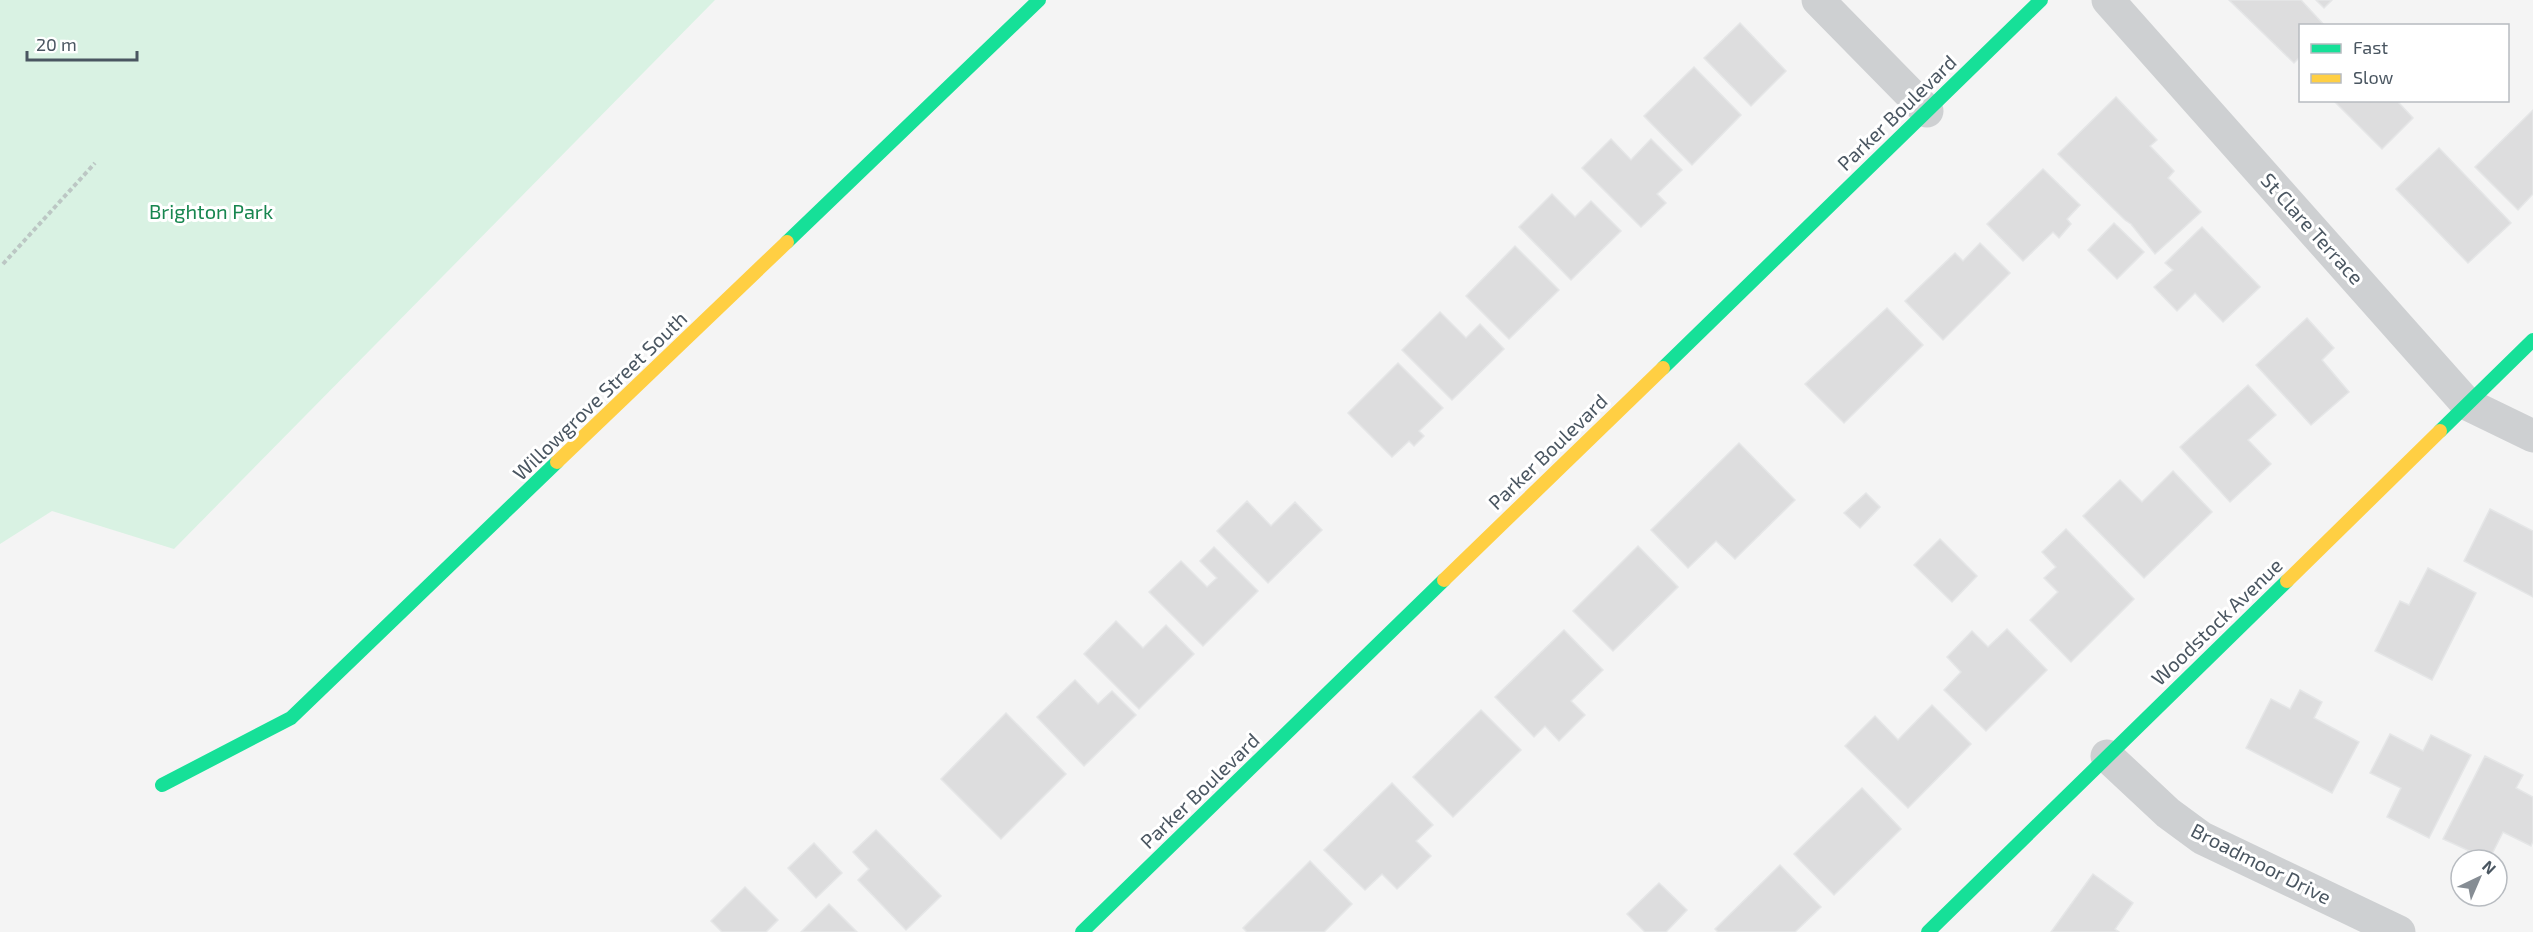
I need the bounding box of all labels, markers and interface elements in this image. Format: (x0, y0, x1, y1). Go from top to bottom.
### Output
scale bar (27, 24, 136, 62)
legend (2299, 24, 2509, 102)
text: 20 m (36, 33, 77, 55)
text: Fast (2353, 36, 2388, 58)
street label: Parker Boulevard (1832, 49, 1961, 175)
text: Slow (2353, 66, 2394, 88)
street label: St Clare Terrace (2256, 168, 2369, 289)
park label: Brighton Park (149, 199, 273, 223)
street label: Willowgrove Street South (507, 306, 691, 485)
street label: Parker Boulevard (1483, 388, 1612, 514)
street label: Woodstock Avenue (2146, 553, 2287, 690)
street label: Parker Boulevard (1135, 727, 1264, 853)
street label: Broadmoor Drive (2188, 818, 2335, 909)
north arrow (2449, 848, 2509, 908)
text: N (2479, 856, 2501, 878)

